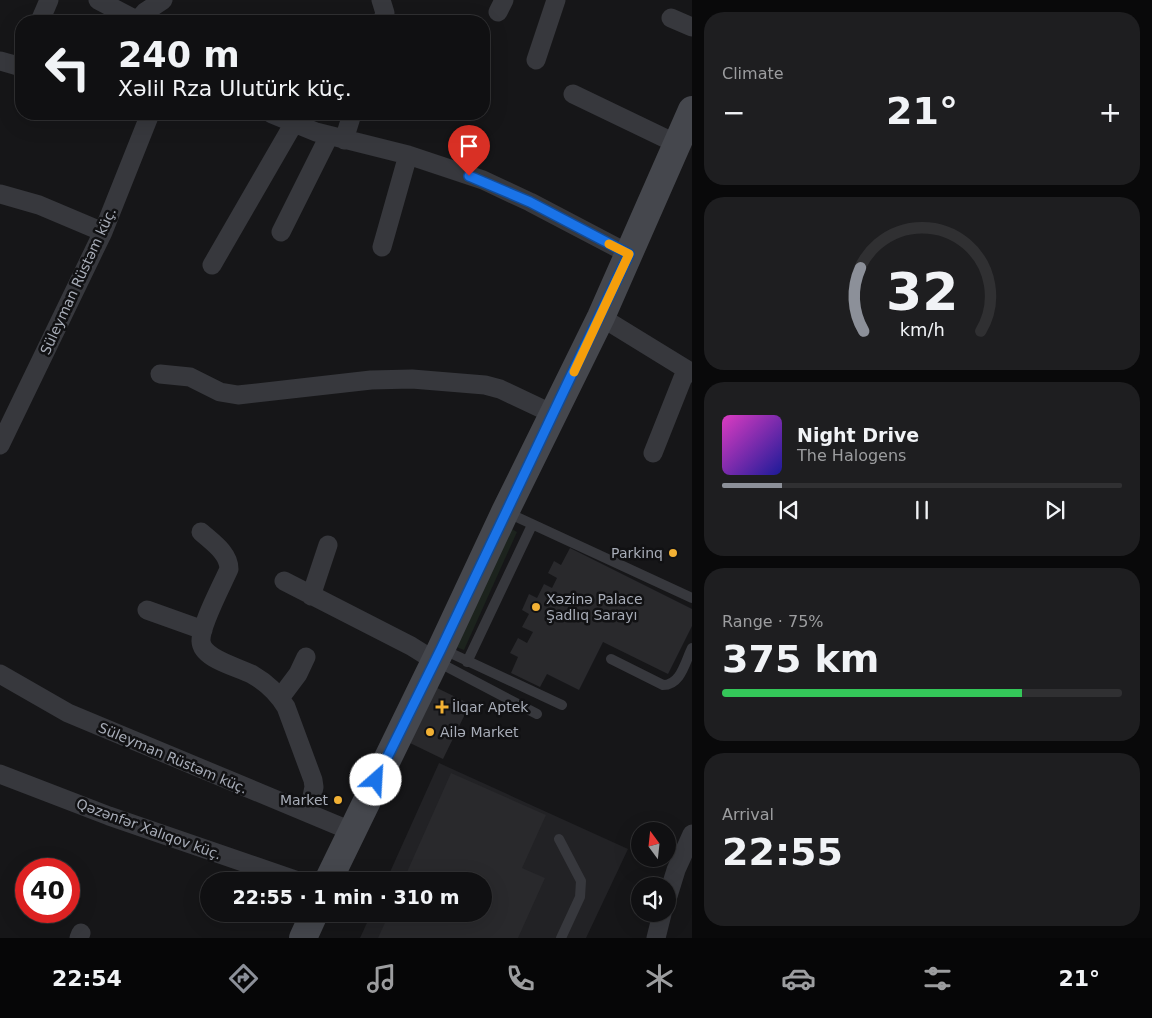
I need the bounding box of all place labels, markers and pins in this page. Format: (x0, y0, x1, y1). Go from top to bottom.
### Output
pin (448, 125, 490, 176)
place label: Parkinq (611, 545, 663, 561)
marker: Parkinq (667, 547, 679, 559)
place label: Xәzinә Palace Şadlıq Sarayı (546, 591, 643, 623)
marker: Xәzinә Palace Şadlıq Sarayı (530, 601, 542, 613)
place label: İlqar Aptek (452, 698, 529, 715)
marker: İlqar Aptek (436, 701, 448, 713)
place label: Ailə Market (440, 724, 519, 740)
marker: Ailə Market (424, 726, 436, 738)
place label: Market (280, 792, 329, 808)
marker: Market (332, 794, 344, 806)

